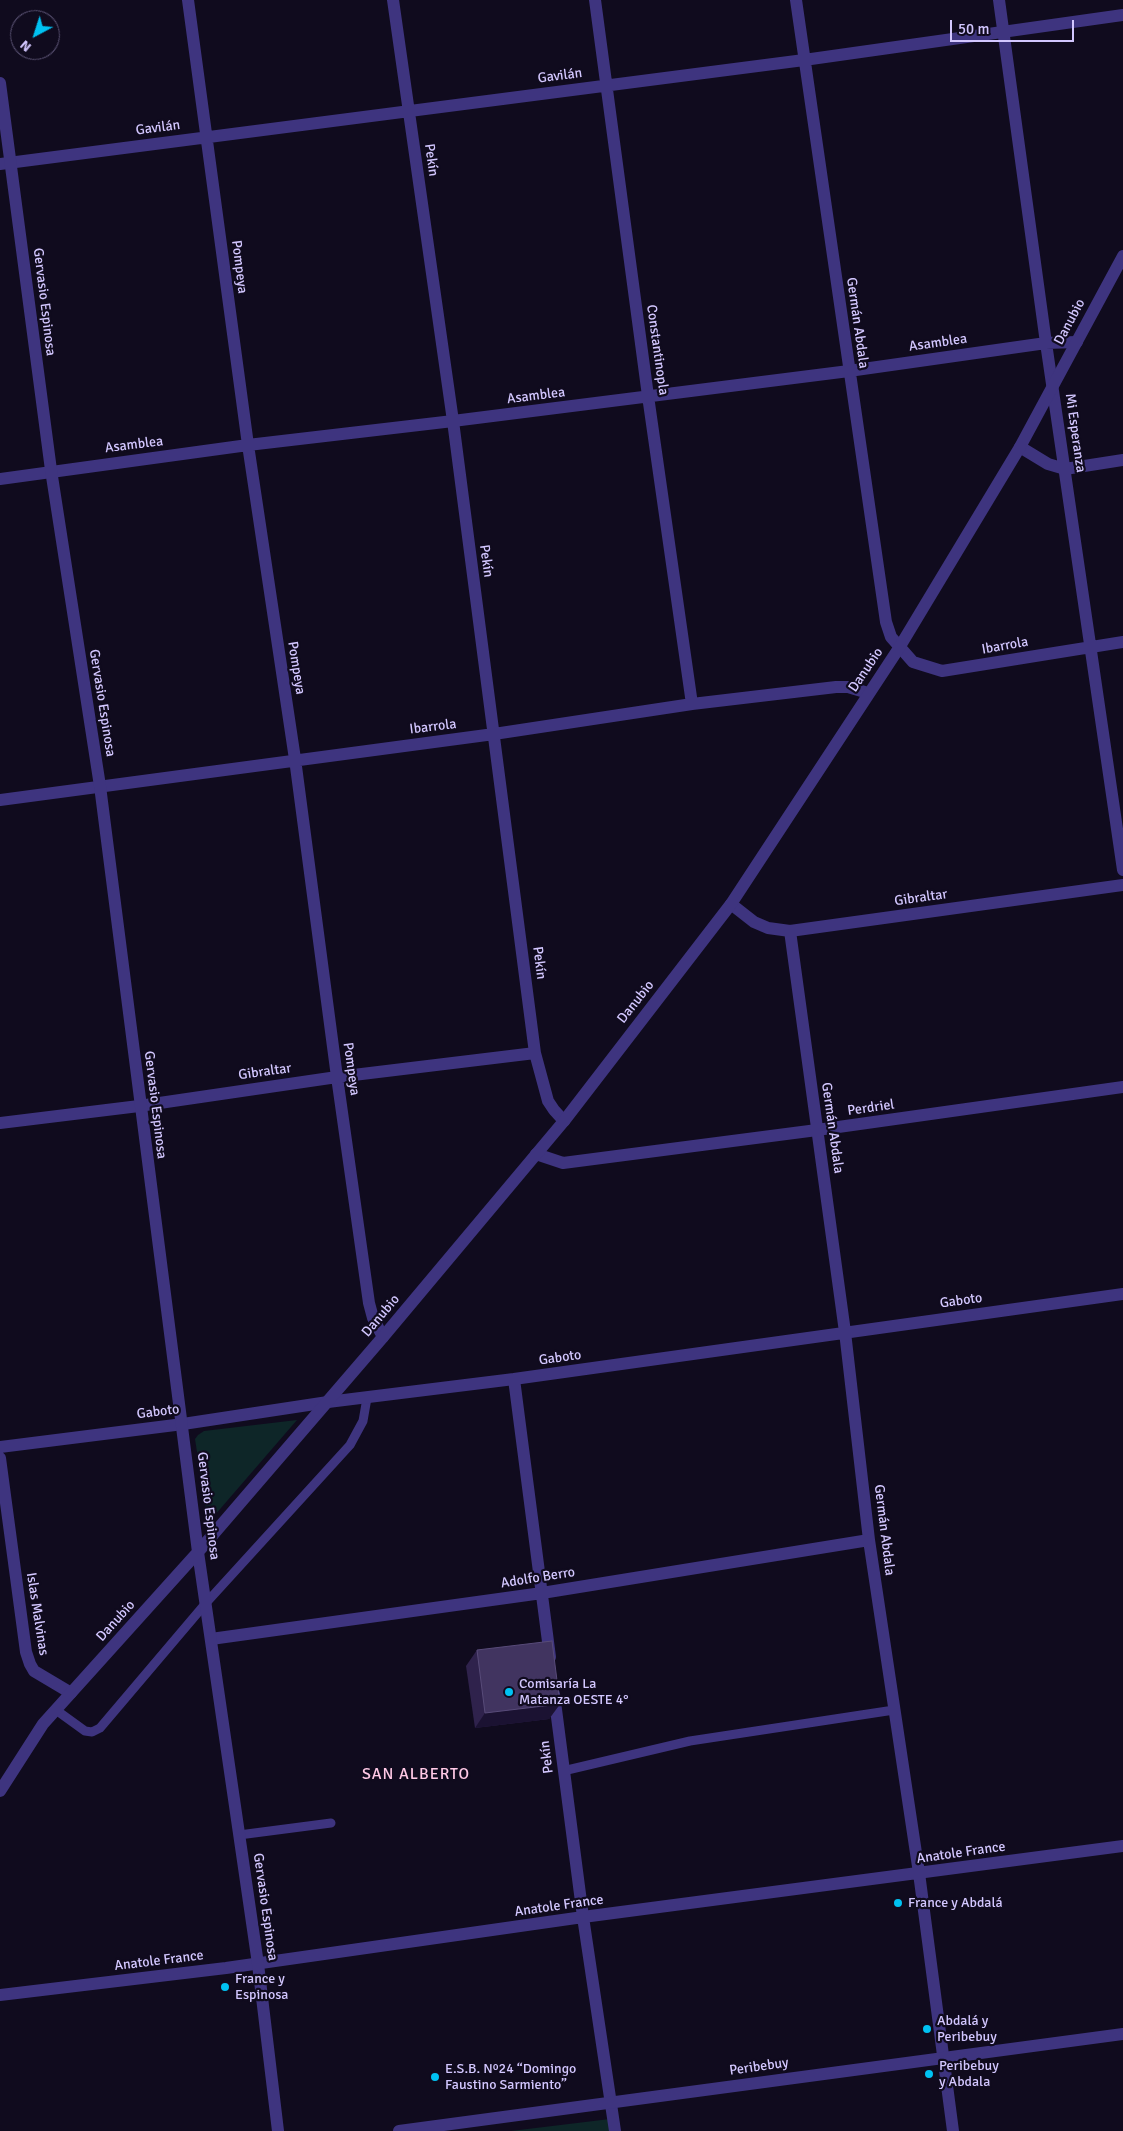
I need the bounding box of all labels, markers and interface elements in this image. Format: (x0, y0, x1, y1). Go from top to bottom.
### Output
north arrow (10, 10, 60, 60)
scale bar (953, 10, 1077, 42)
text: 50 m (958, 20, 989, 38)
text: N (16, 36, 35, 56)
street label: Gavilán (537, 65, 583, 87)
street label: Gavilán (135, 117, 181, 139)
street label: Pekín (420, 143, 442, 177)
street label: Pompeya (227, 239, 251, 295)
street label: Gervasio Espinosa (29, 247, 59, 357)
street label: Germán Abdala (842, 276, 872, 370)
street label: Danubio (1051, 296, 1089, 348)
street label: Constantinopla (642, 304, 672, 396)
street label: Asamblea (908, 331, 968, 355)
street label: Asamblea (506, 384, 566, 408)
street label: Mi Esperanza (1061, 392, 1089, 474)
street label: Asamblea (104, 433, 164, 457)
street label: Pekín (475, 544, 497, 578)
street label: Ibarrola (980, 634, 1030, 658)
street label: Pompeya (284, 640, 308, 696)
street label: Danubio (845, 645, 887, 695)
street label: Gervasio Espinosa (85, 648, 119, 758)
street label: Ibarrola (409, 716, 457, 738)
street label: Gibraltar (893, 886, 949, 910)
street label: Pekín (529, 946, 549, 980)
street label: Danubio (614, 977, 658, 1027)
street label: Pompeya (339, 1041, 363, 1097)
street label: Gervasio Espinosa (140, 1050, 170, 1160)
street label: Gibraltar (237, 1060, 293, 1084)
street label: Germán Abdala (817, 1081, 847, 1175)
street label: Perdriel (846, 1096, 896, 1120)
street label: Gaboto (939, 1290, 983, 1312)
street label: Danubio (359, 1292, 403, 1340)
street label: Gaboto (538, 1347, 582, 1369)
street label: Gaboto (136, 1401, 180, 1423)
street label: Gervasio Espinosa (193, 1451, 223, 1561)
street label: Germán Abdala (870, 1483, 898, 1577)
street label: Adolfo Berro (500, 1564, 576, 1592)
street label: Islas Malvinas (22, 1571, 52, 1657)
street label: Danubio (93, 1597, 139, 1645)
place label: Comisaría La Matanza OESTE 4° (519, 1676, 628, 1708)
marker: Comisaría La Matanza OESTE 4° (503, 1686, 515, 1698)
street label: Pekín (537, 1740, 557, 1774)
district label: SAN ALBERTO (361, 1765, 471, 1785)
street label: Anatole France (915, 1838, 1007, 1868)
street label: Gervasio Espinosa (249, 1852, 281, 1962)
street label: Anatole France (513, 1891, 605, 1921)
place label: France y Abdalá (908, 1895, 1003, 1911)
marker: France y Abdalá (892, 1897, 904, 1909)
street label: Anatole France (114, 1947, 204, 1975)
place label: France y Espinosa (235, 1971, 288, 2004)
marker: France y Espinosa (219, 1981, 231, 1993)
place label: Abdalá y Peribebuy (937, 2013, 997, 2045)
marker: Abdalá y Peribebuy (921, 2023, 933, 2035)
street label: Peribebuy (728, 2055, 790, 2079)
place label: Peribebuy y Abdala (939, 2058, 999, 2090)
place label: E.S.B. Nº24 “Domingo Faustino Sarmiento” (445, 2061, 576, 2094)
marker: Peribebuy y Abdala (923, 2068, 935, 2080)
marker: E.S.B. Nº24 “Domingo Faustino Sarmiento” (429, 2071, 441, 2083)

